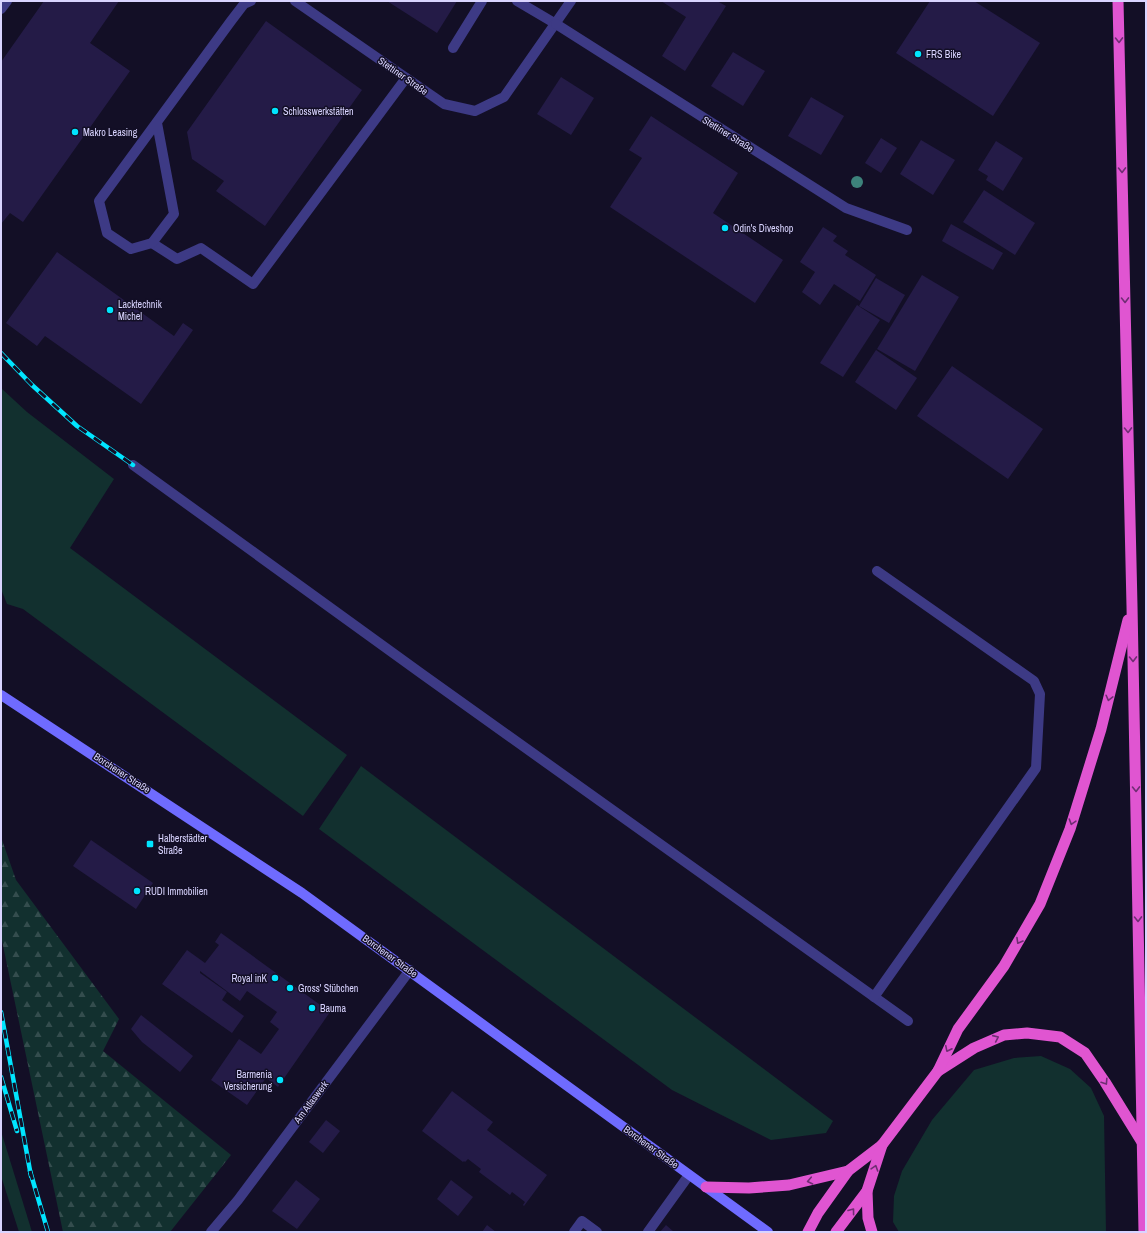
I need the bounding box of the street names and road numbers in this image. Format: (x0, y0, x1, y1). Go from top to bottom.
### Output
street label: Stettiner Straße (376, 54, 431, 98)
street label: Stettiner Straße (700, 113, 756, 155)
street label: Borchener Straße (91, 750, 153, 796)
street label: Borchener Straße (360, 932, 420, 981)
street label: Am Atlaswerk (290, 1078, 332, 1127)
street label: Borchener Straße (621, 1123, 681, 1172)

